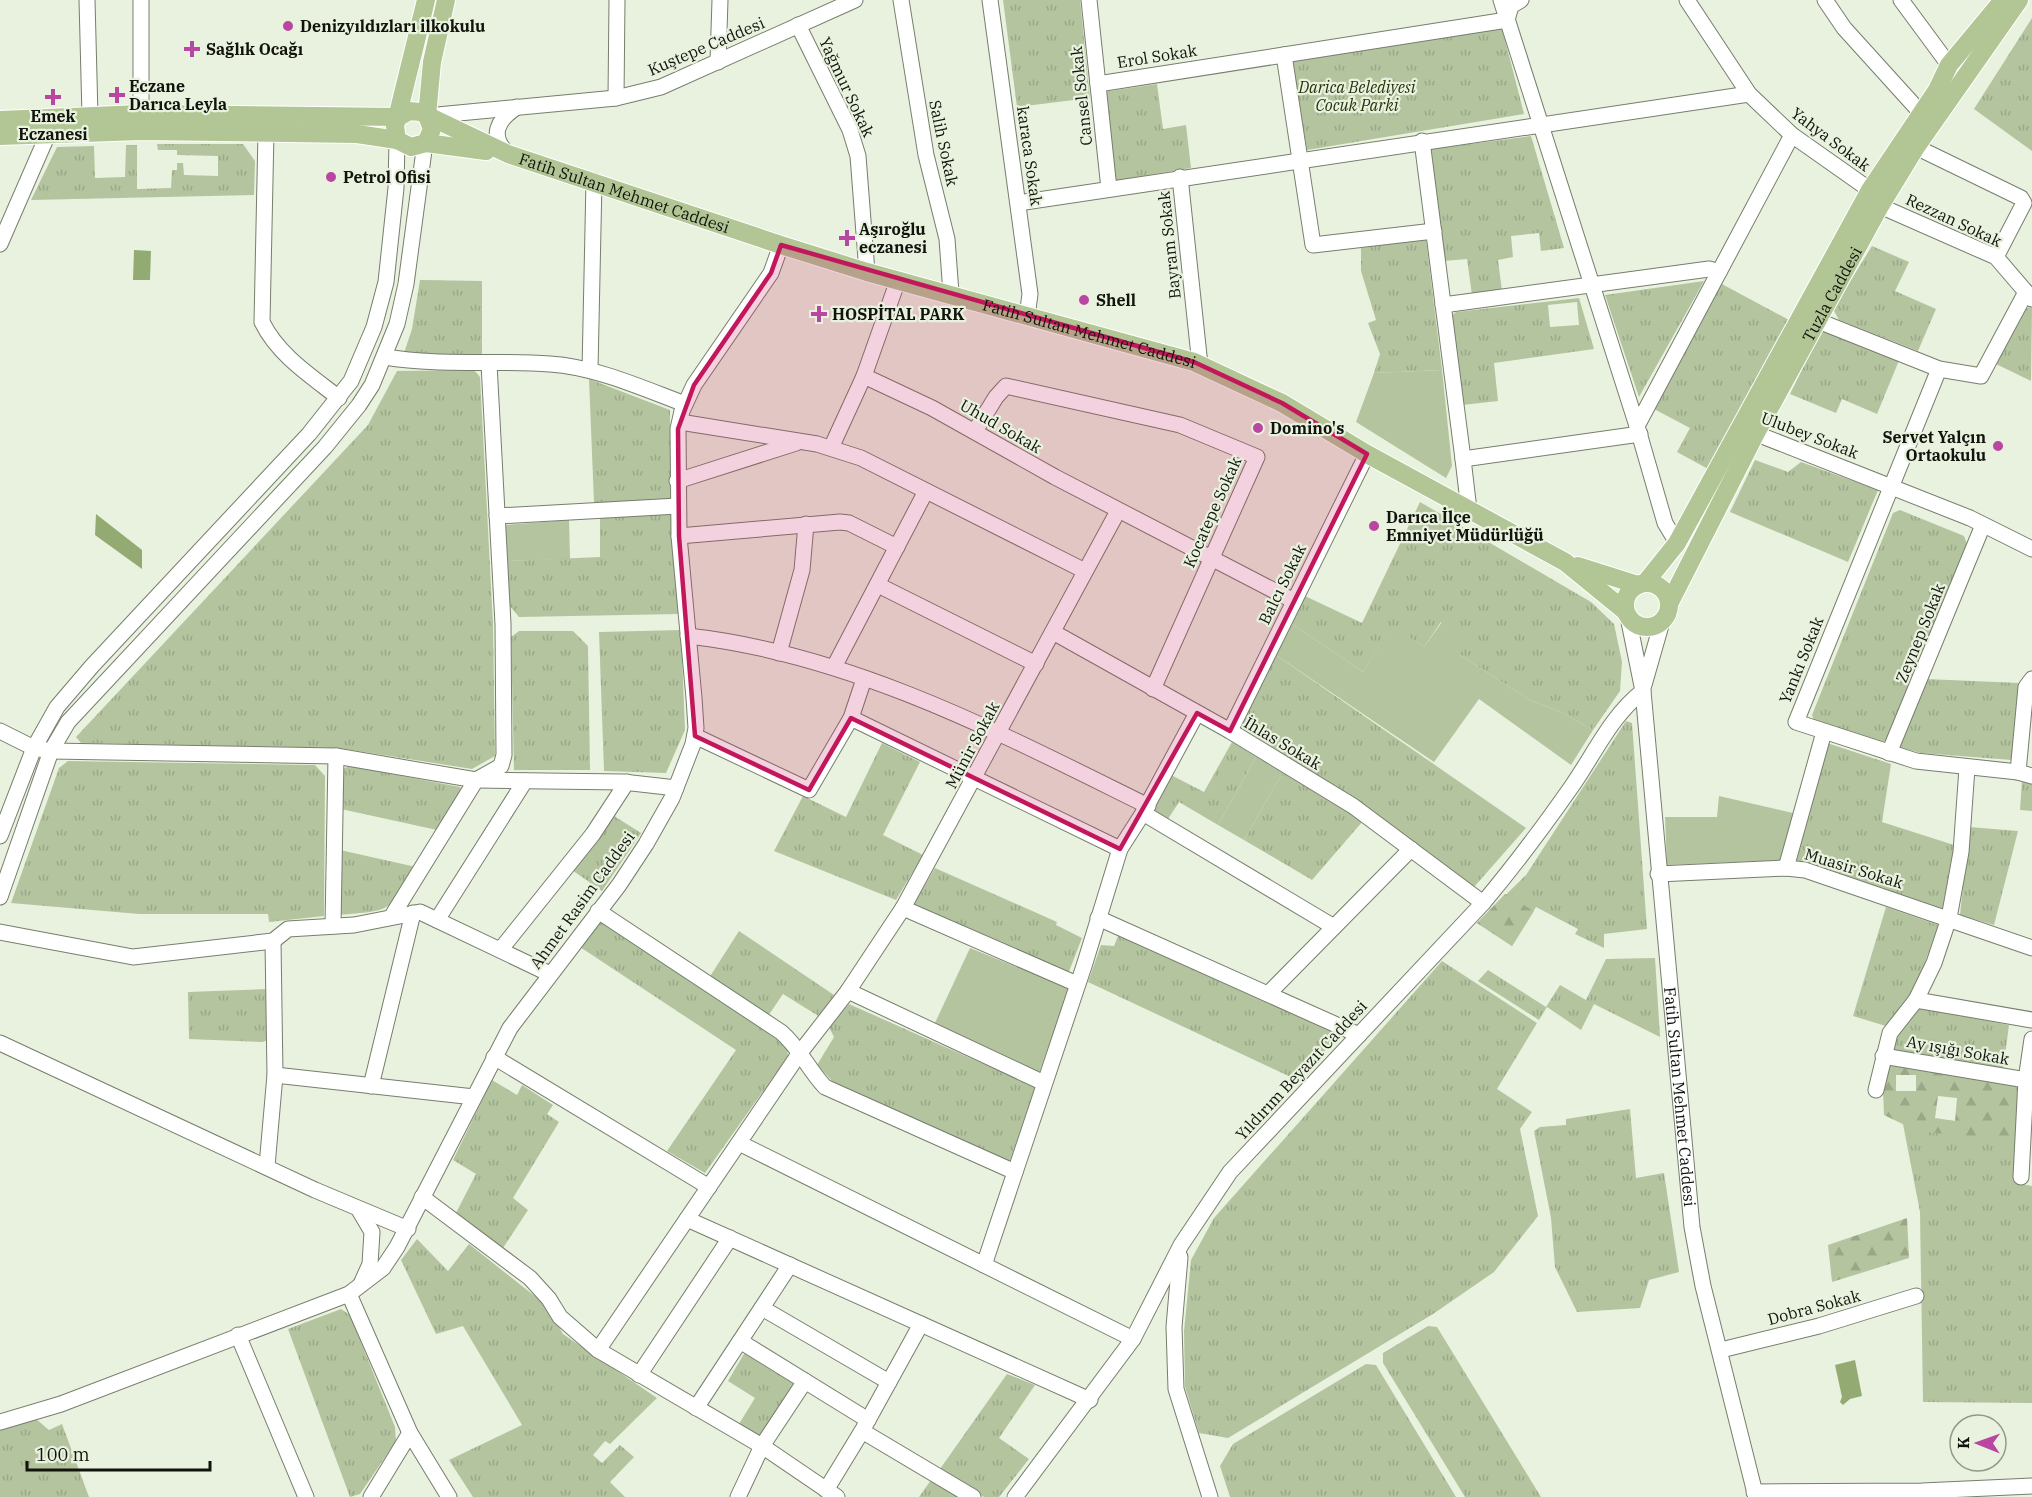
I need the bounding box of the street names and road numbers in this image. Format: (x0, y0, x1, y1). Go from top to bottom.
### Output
street label: Kuştepe Caddesi (645, 12, 767, 80)
street label: Yağmur Sokak (815, 34, 879, 141)
street label: Erol Sokak (1116, 40, 1199, 72)
street label: Cansel Sokak (1066, 45, 1096, 147)
street label: Salih Sokak (925, 98, 963, 189)
street label: Yahya Sokak (1787, 103, 1875, 176)
street label: karaca Sokak (1013, 105, 1047, 208)
street label: Fatih Sultan Mehmet Caddesi (517, 148, 732, 237)
street label: Bayram Sokak (1153, 189, 1185, 300)
street label: Rezzan Sokak (1903, 189, 2006, 251)
street label: Tuzla Caddesi (1798, 243, 1866, 345)
street label: Fatih Sultan Mehmet Caddesi (981, 294, 1198, 372)
street label: Uhud Sokak (957, 395, 1046, 458)
street label: Ulubey Sokak (1758, 407, 1862, 463)
street label: Kocatepe Sokak (1179, 453, 1246, 571)
street label: Balcı Sokak (1254, 540, 1310, 628)
street label: Zeynep Sokak (1891, 580, 1949, 686)
street label: Yankı Sokak (1775, 613, 1828, 706)
street label: Münir Sokak (941, 697, 1004, 792)
street label: İhlas Sokak (1241, 712, 1326, 774)
street label: Ahmet Rasim Caddesi (525, 827, 639, 973)
street label: Muasir Sokak (1802, 844, 1906, 893)
street label: Fatih Sultan Mehmet Caddesi (1660, 986, 1700, 1207)
street label: Yıldırım Beyazıt Caddesi (1231, 996, 1371, 1144)
street label: Ay ışığı Sokak (1905, 1031, 2012, 1069)
street label: Dobra Sokak (1765, 1285, 1863, 1329)

